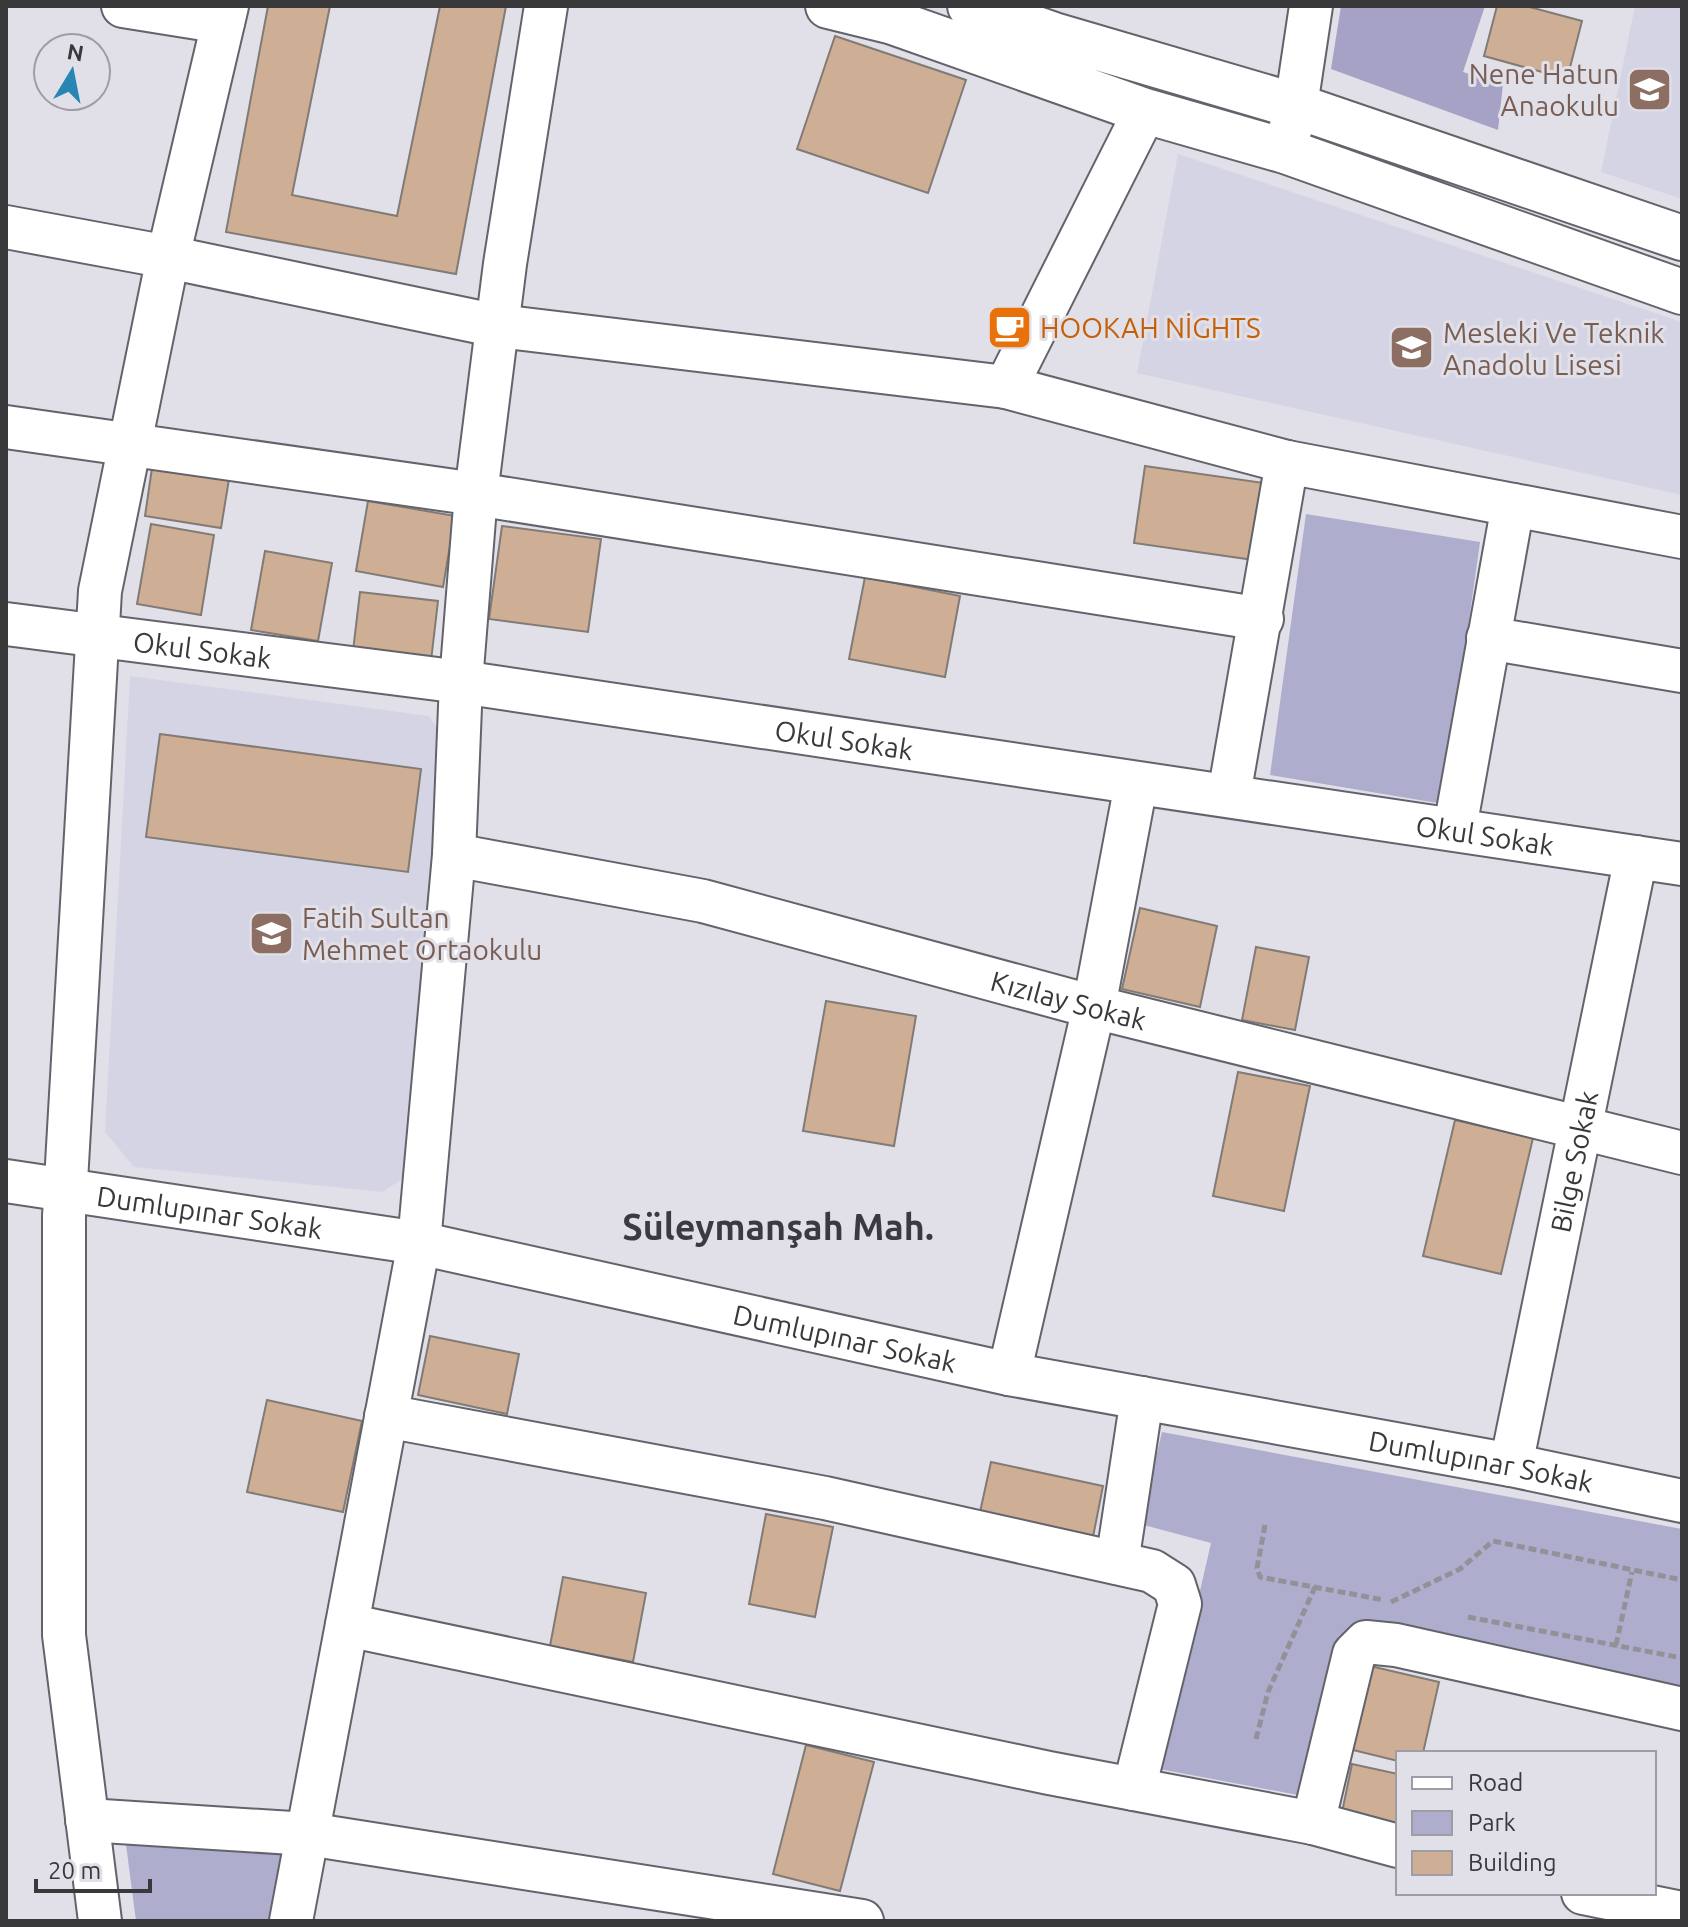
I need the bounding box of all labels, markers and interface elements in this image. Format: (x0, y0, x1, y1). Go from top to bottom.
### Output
north arrow (32, 32, 112, 112)
text: N (65, 38, 86, 66)
place label: Nene Hatun Anaokulu (1469, 58, 1619, 121)
school or university icon: Nene Hatun Anaokulu (1626, 65, 1674, 113)
cafe icon: HOOKAH NİGHTS (985, 303, 1033, 351)
place label: HOOKAH NİGHTS (1040, 312, 1261, 343)
place label: Mesleki Ve Teknik Anadolu Lisesi (1443, 317, 1664, 380)
school or university icon: Mesleki Ve Teknik Anadolu Lisesi (1388, 324, 1436, 372)
street label: Okul Sokak (131, 625, 273, 673)
street label: Okul Sokak (773, 713, 915, 765)
street label: Okul Sokak (1414, 809, 1556, 860)
place label: Fatih Sultan Mehmet Ortaokulu (302, 902, 542, 965)
school or university icon: Fatih Sultan Mehmet Ortaokulu (247, 909, 295, 957)
street label: Kızılay Sokak (988, 964, 1150, 1035)
street label: Bilge Sokak (1544, 1088, 1603, 1235)
street label: Dumlupınar Sokak (95, 1179, 325, 1244)
district label: Süleymanşah Mah. (622, 1206, 934, 1248)
street label: Dumlupınar Sokak (730, 1298, 960, 1377)
street label: Dumlupınar Sokak (1367, 1424, 1596, 1497)
legend (1396, 1751, 1656, 1895)
text: Road (1468, 1769, 1523, 1796)
text: Park (1468, 1809, 1516, 1836)
scale bar (36, 1843, 150, 1893)
text: Building (1468, 1849, 1556, 1876)
text: 20 m (48, 1857, 101, 1884)

